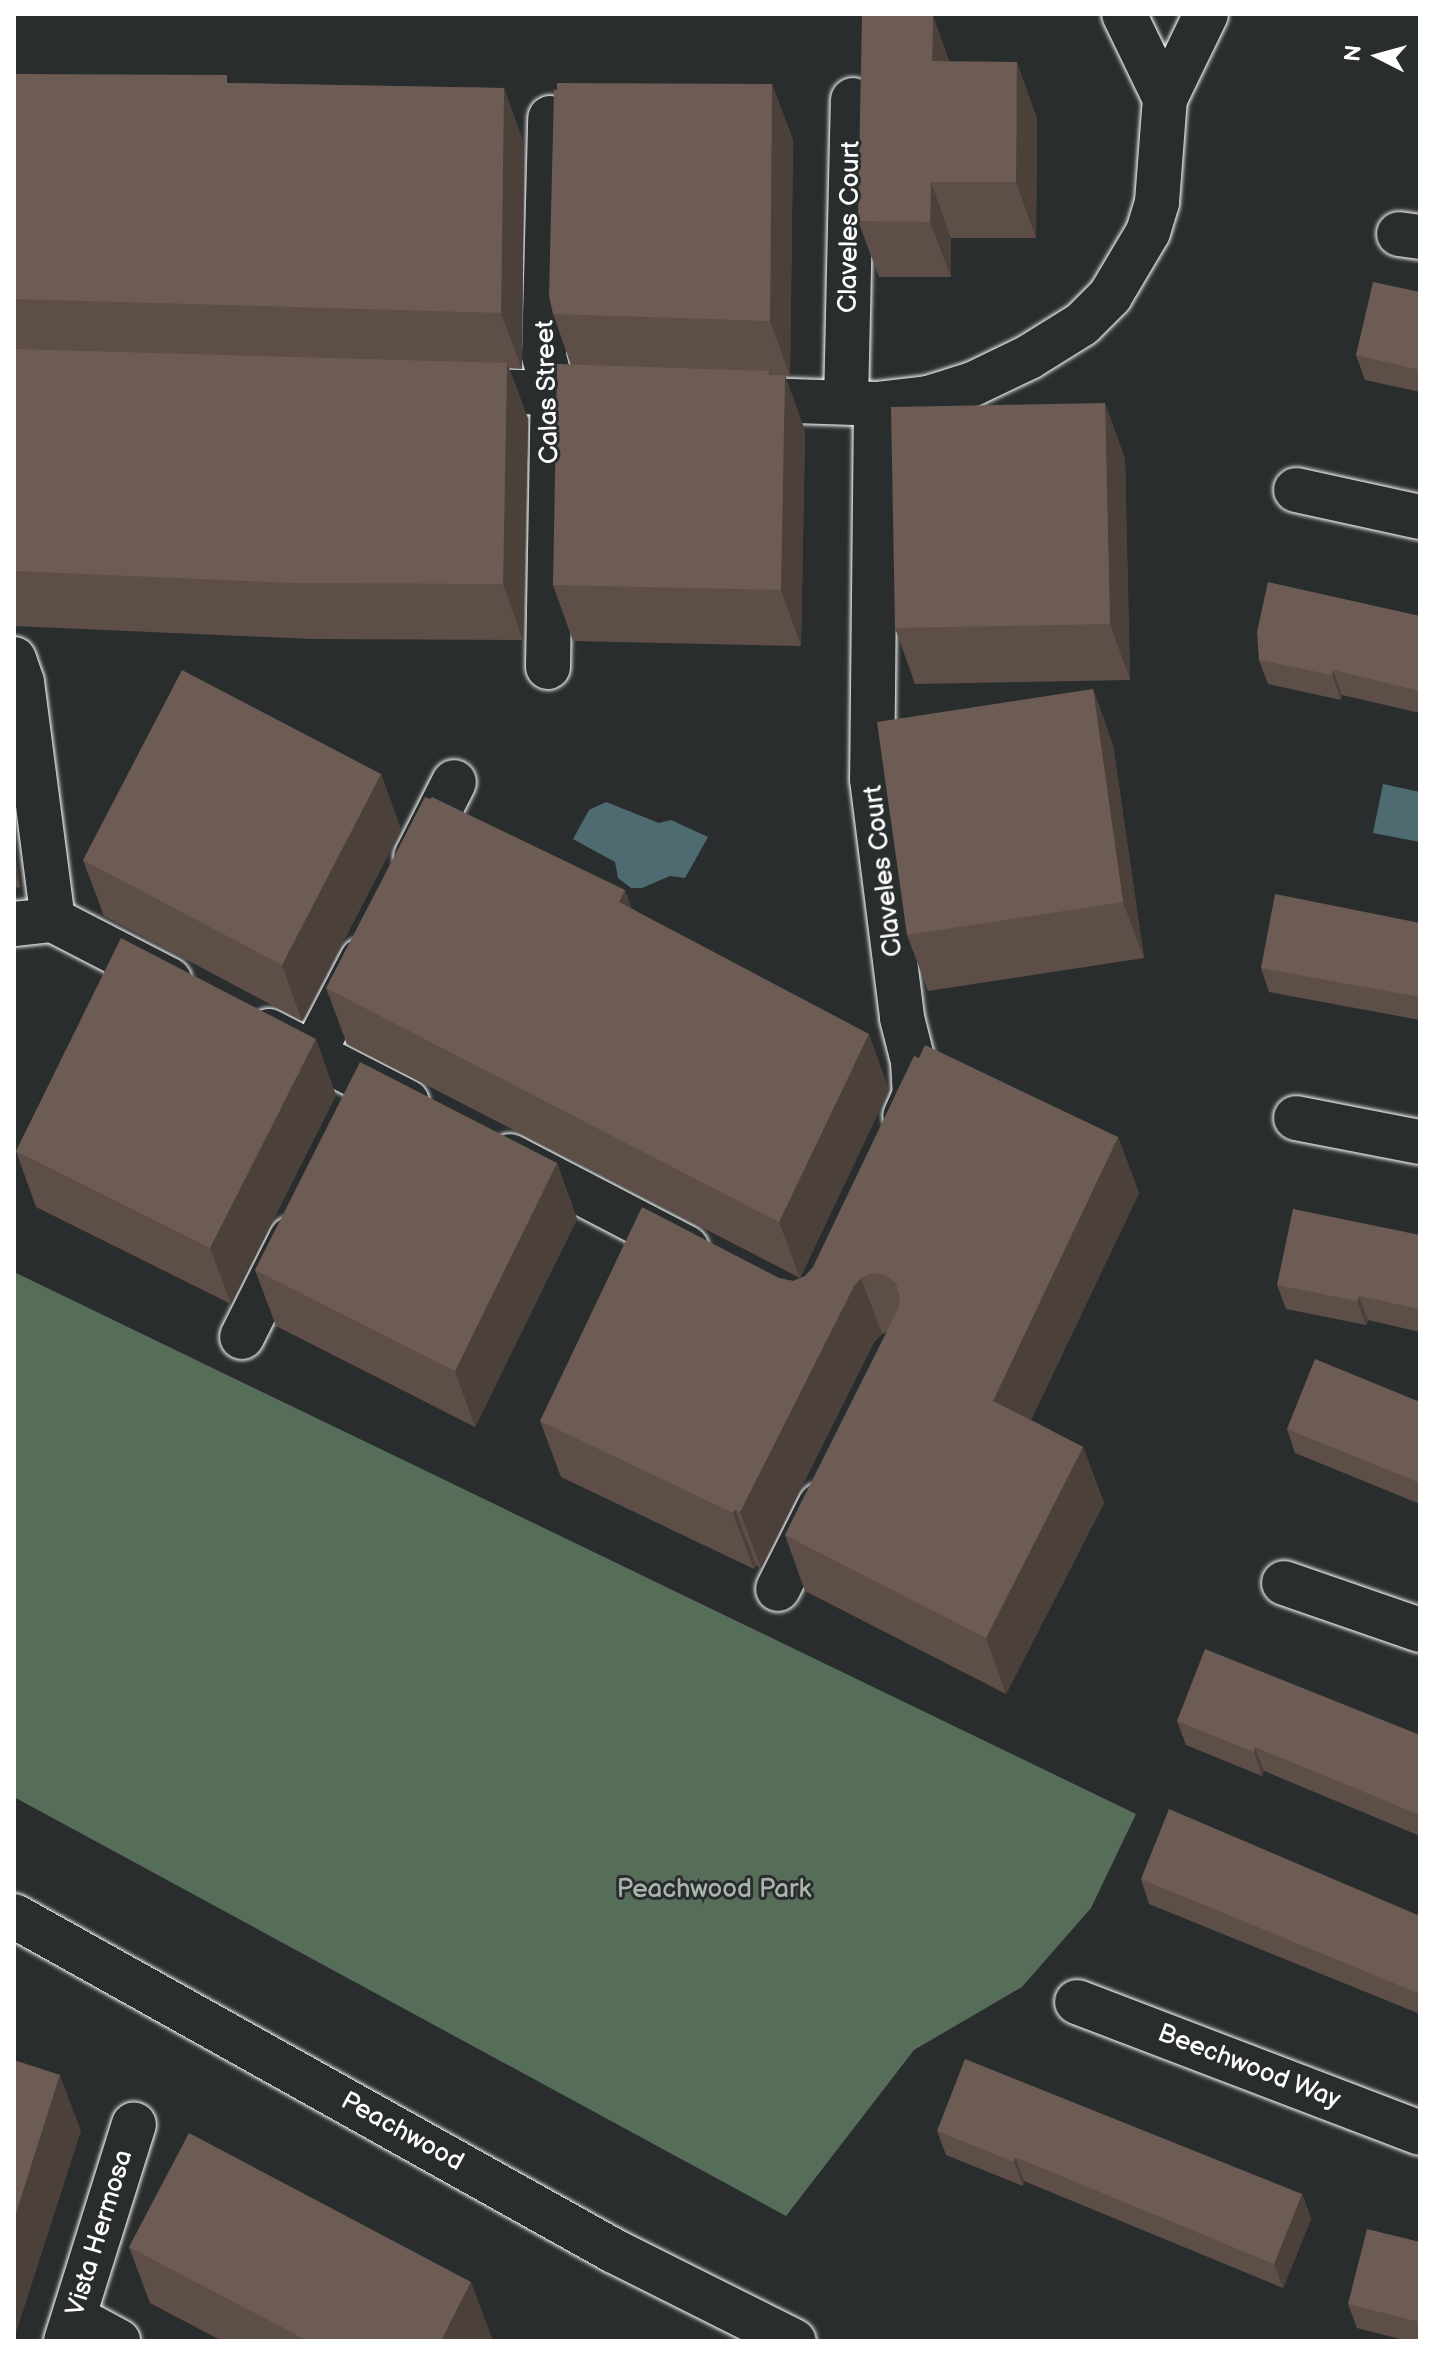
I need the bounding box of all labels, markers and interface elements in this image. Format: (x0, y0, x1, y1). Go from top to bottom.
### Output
north arrow (1338, 16, 1418, 96)
text: N (1339, 44, 1368, 63)
street label: Claveles Court (833, 140, 867, 314)
street label: Calas Street (530, 319, 566, 465)
street label: Claveles Court (858, 783, 910, 959)
park label: Peachwood Park (617, 1874, 811, 1906)
street label: Beechwood Way (1153, 2018, 1345, 2116)
street label: Peachwood (335, 2086, 469, 2178)
street label: Vista Hermosa (60, 2146, 140, 2320)

